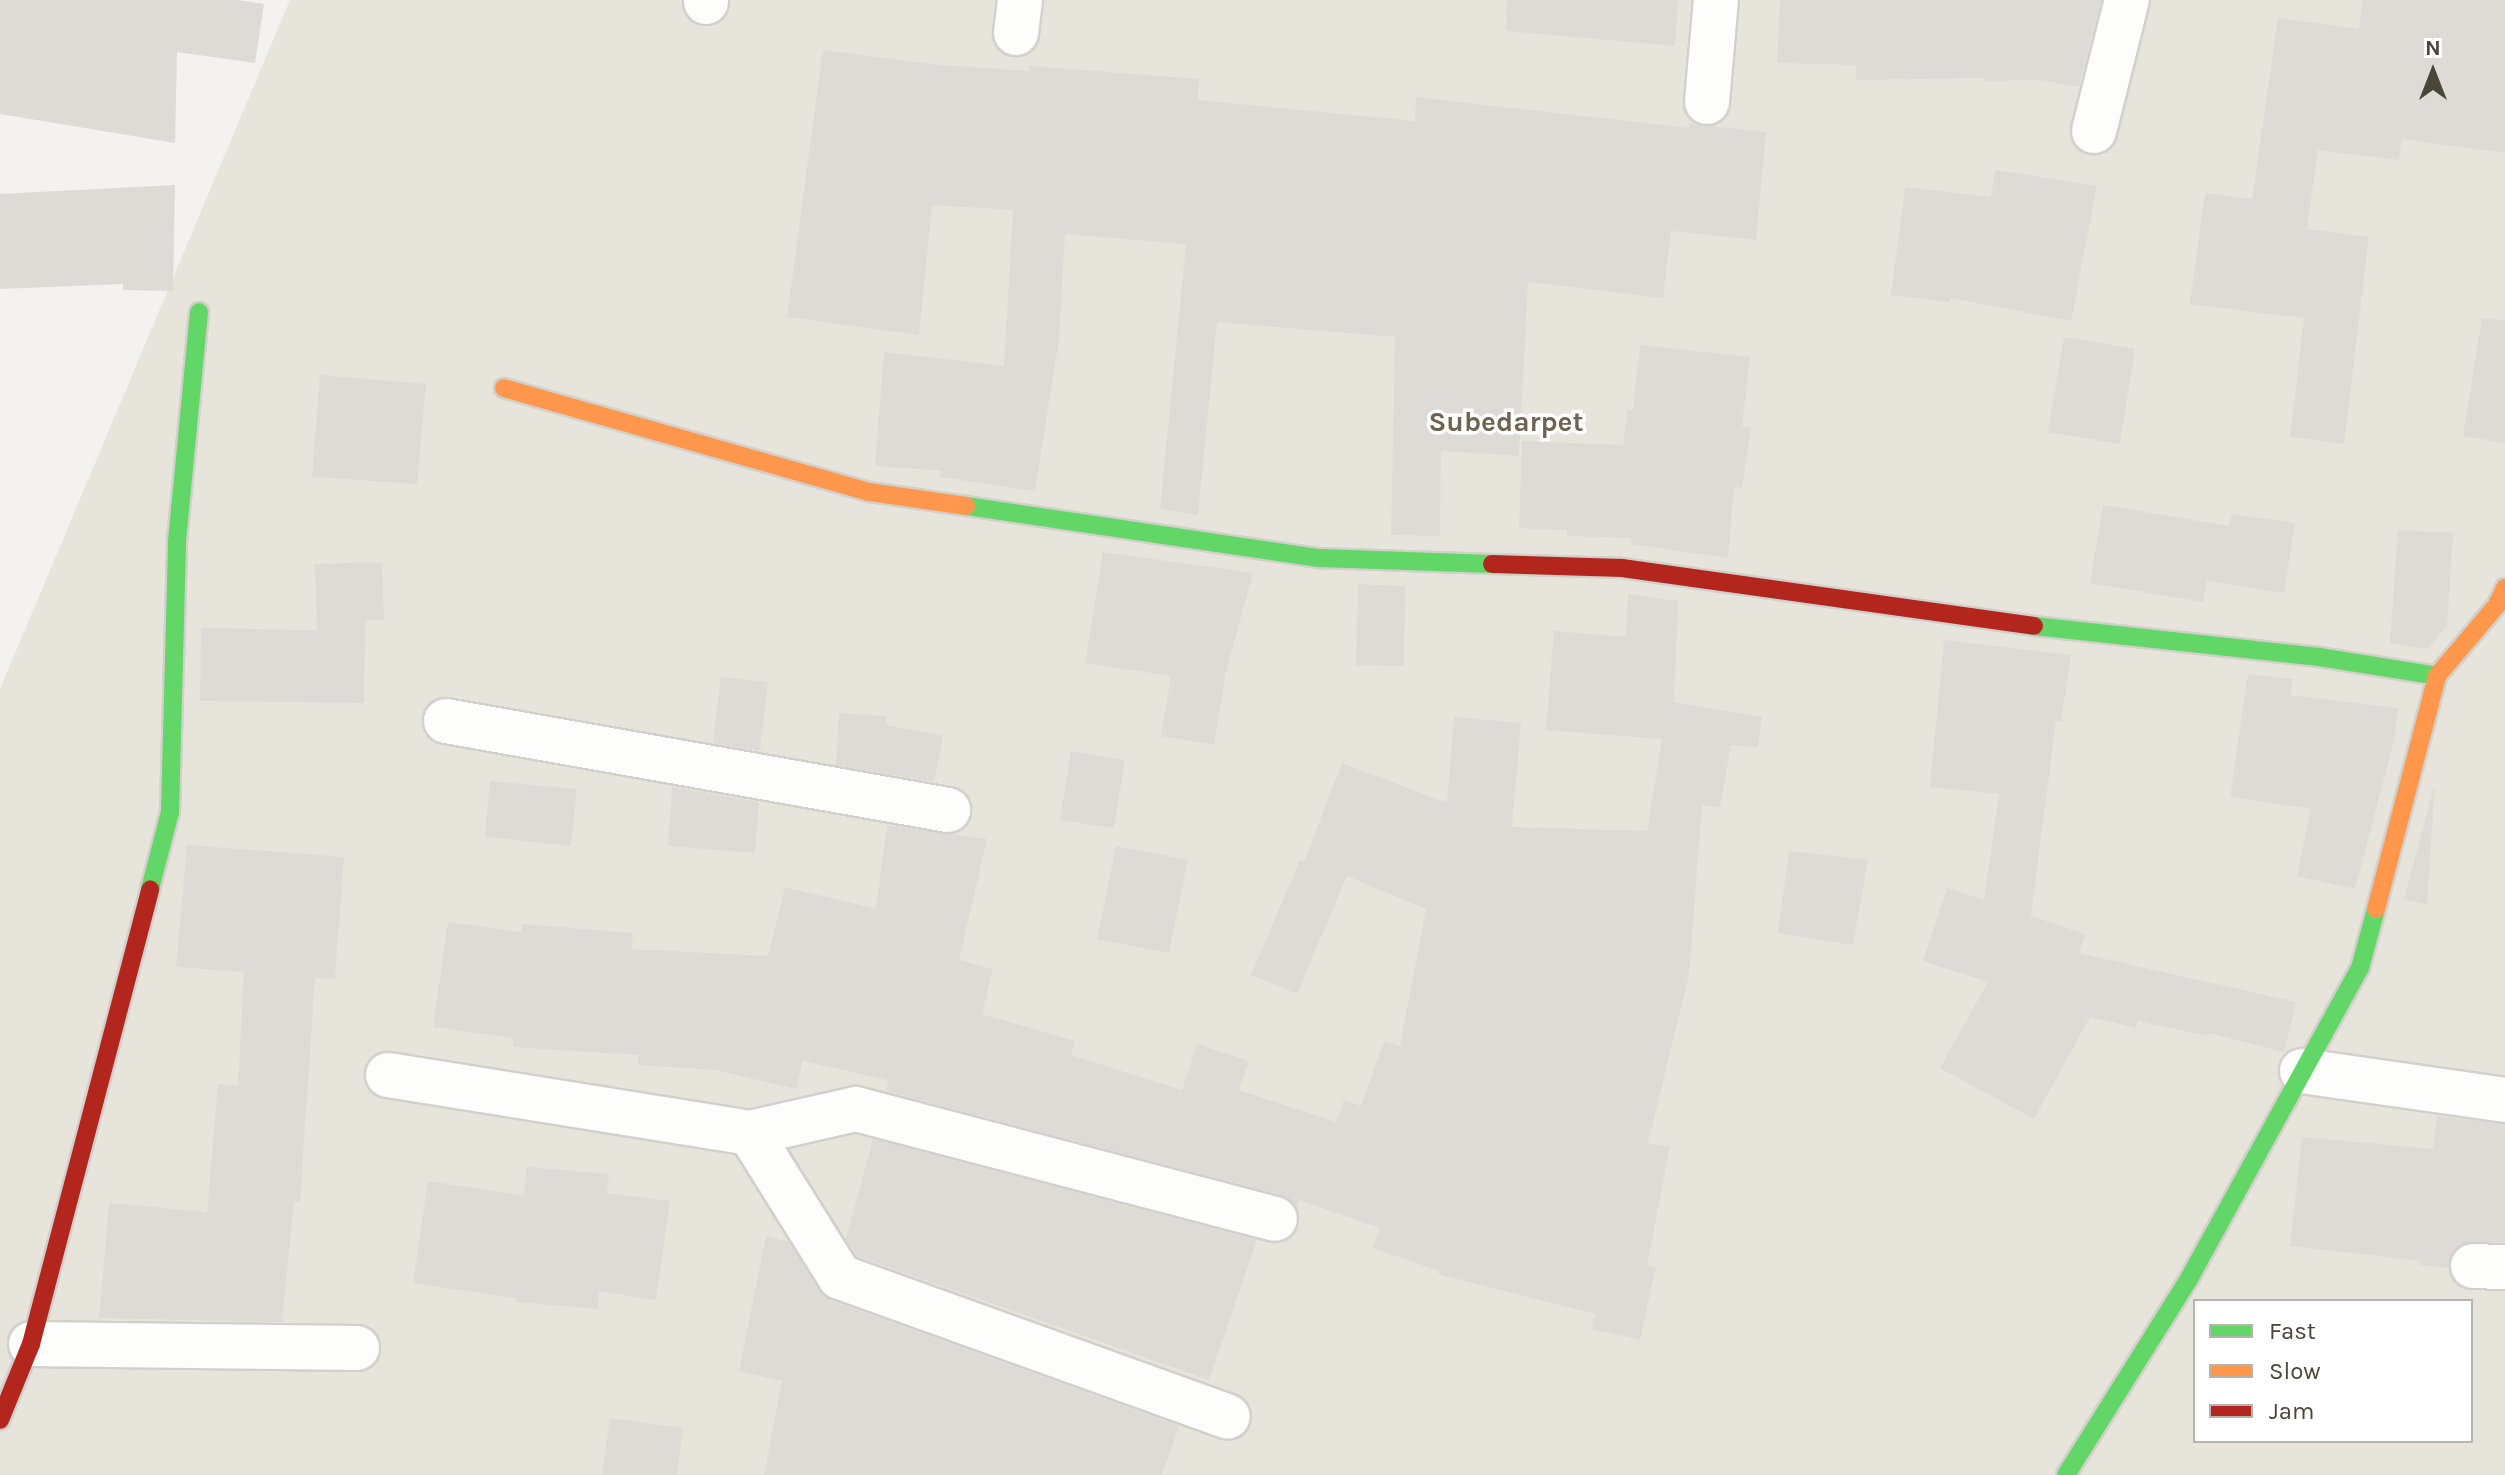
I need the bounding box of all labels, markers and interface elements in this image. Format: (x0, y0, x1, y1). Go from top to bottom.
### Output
north arrow (2393, 32, 2473, 112)
text: N (2425, 35, 2441, 61)
district label: Subedarpet (1429, 405, 1583, 439)
legend (2193, 1299, 2473, 1443)
text: Fast (2269, 1317, 2316, 1345)
text: Slow (2269, 1357, 2321, 1385)
text: Jam (2269, 1397, 2314, 1425)

